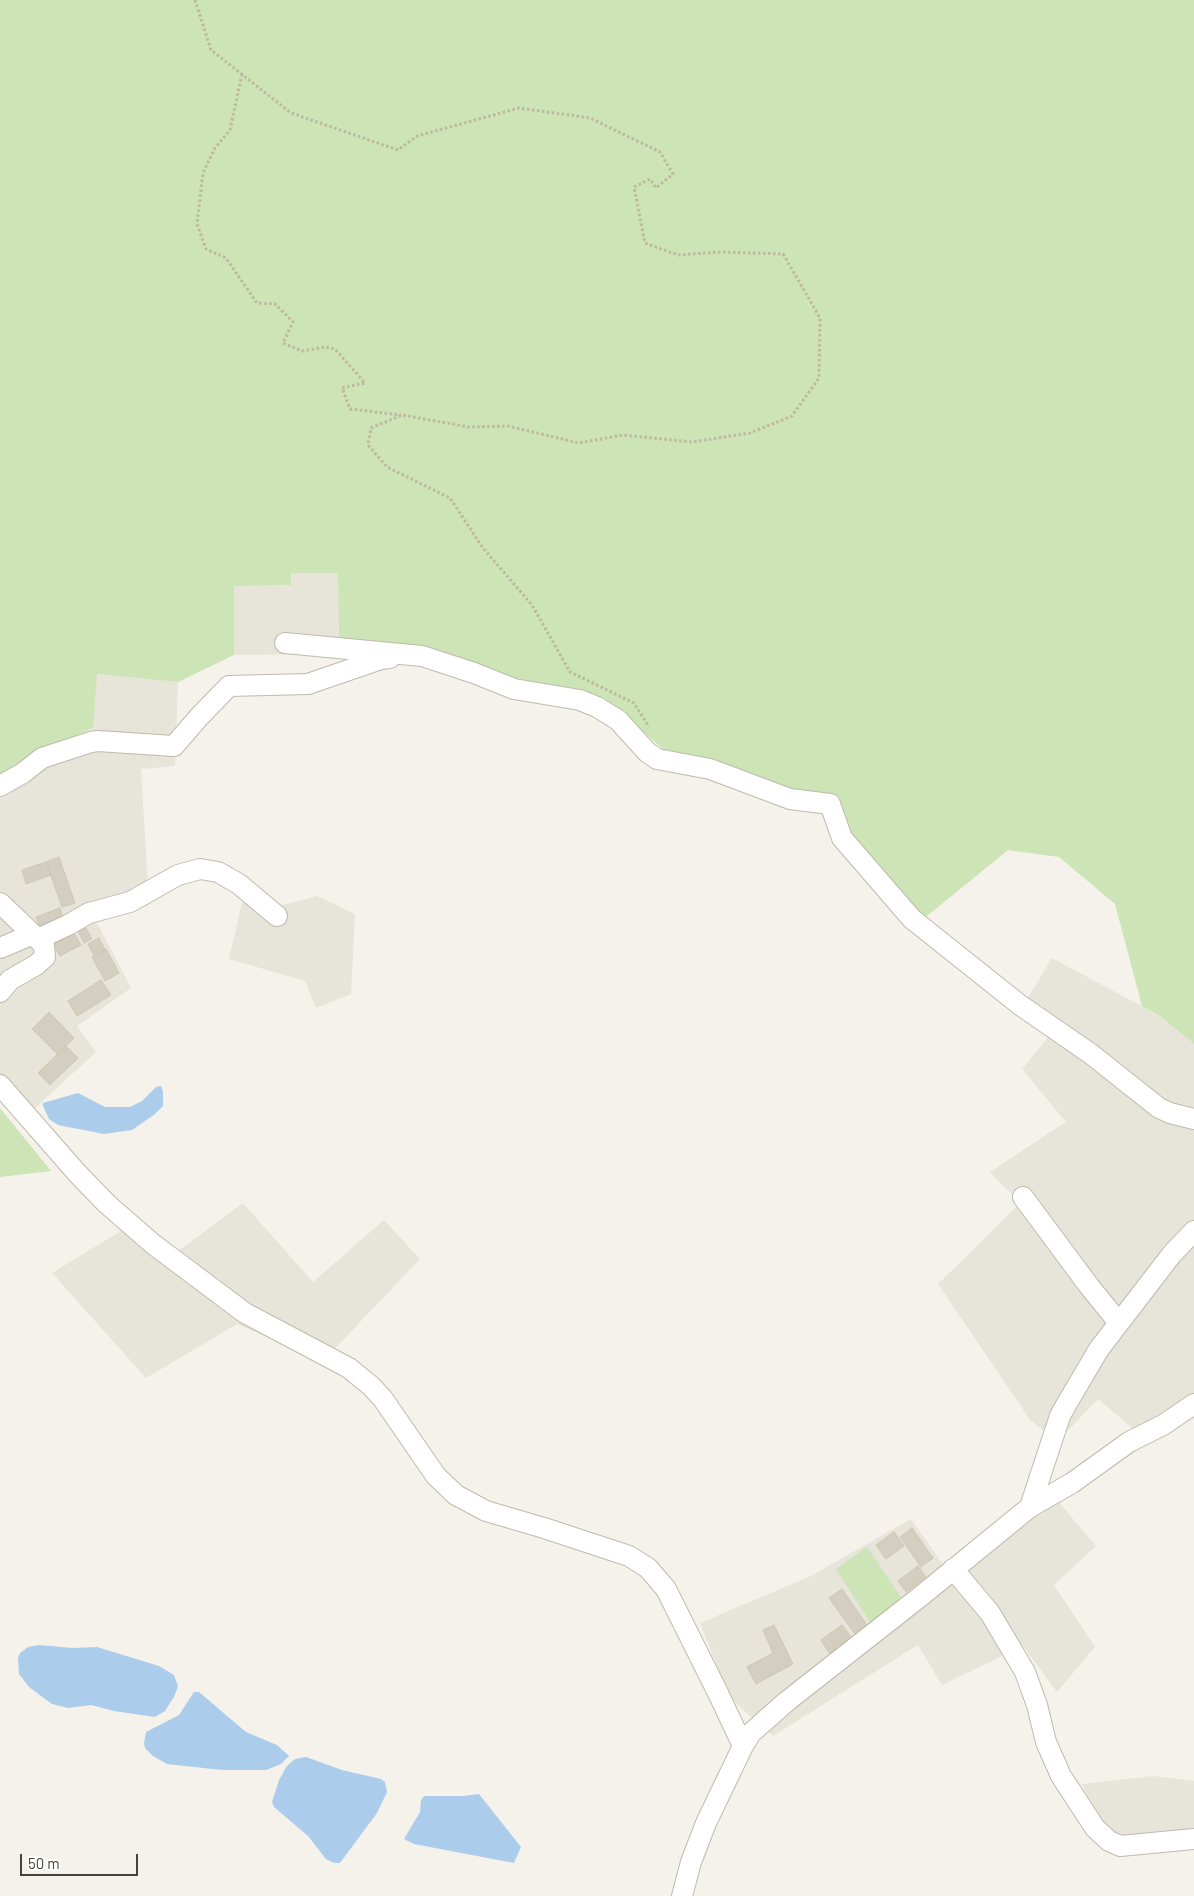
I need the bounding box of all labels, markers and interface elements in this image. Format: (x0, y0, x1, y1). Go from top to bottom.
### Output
scale bar (22, 1844, 140, 1876)
text: 50 m (28, 1854, 60, 1872)

